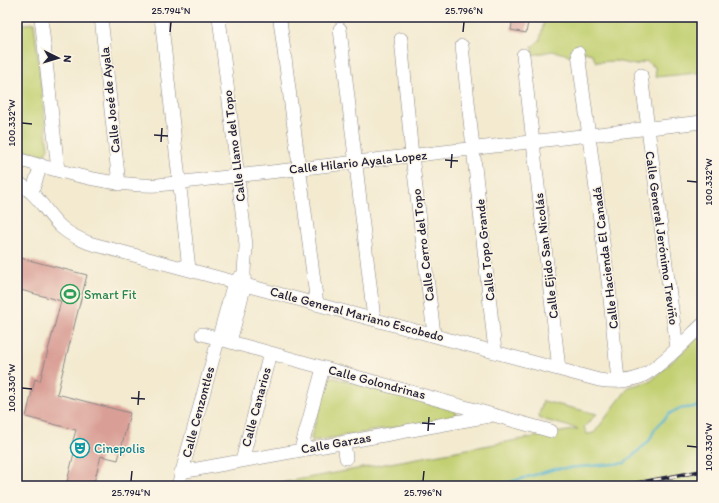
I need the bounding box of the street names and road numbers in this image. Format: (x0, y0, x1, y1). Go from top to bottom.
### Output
street label: Calle José de Ayala (97, 46, 123, 154)
street label: Calle Llano del Topo (220, 89, 248, 203)
street label: Calle Hilario Ayala Lopez (288, 147, 428, 177)
street label: Calle General Jerónimo Treviño (642, 150, 682, 326)
street label: Calle Hacienda El Canadá (589, 186, 621, 330)
street label: Calle Cerro del Topo (409, 188, 437, 302)
street label: Calle Ejido San Nicolás (531, 192, 561, 320)
street label: Calle Topo Grande (472, 198, 498, 302)
street label: Calle General Mariano Escobedo (268, 284, 446, 345)
street label: Calle Golondrinas (327, 362, 428, 402)
street label: Calle Cenzontles (179, 365, 217, 459)
street label: Calle Canarios (238, 365, 274, 448)
street label: Calle Garzas (300, 429, 373, 457)

